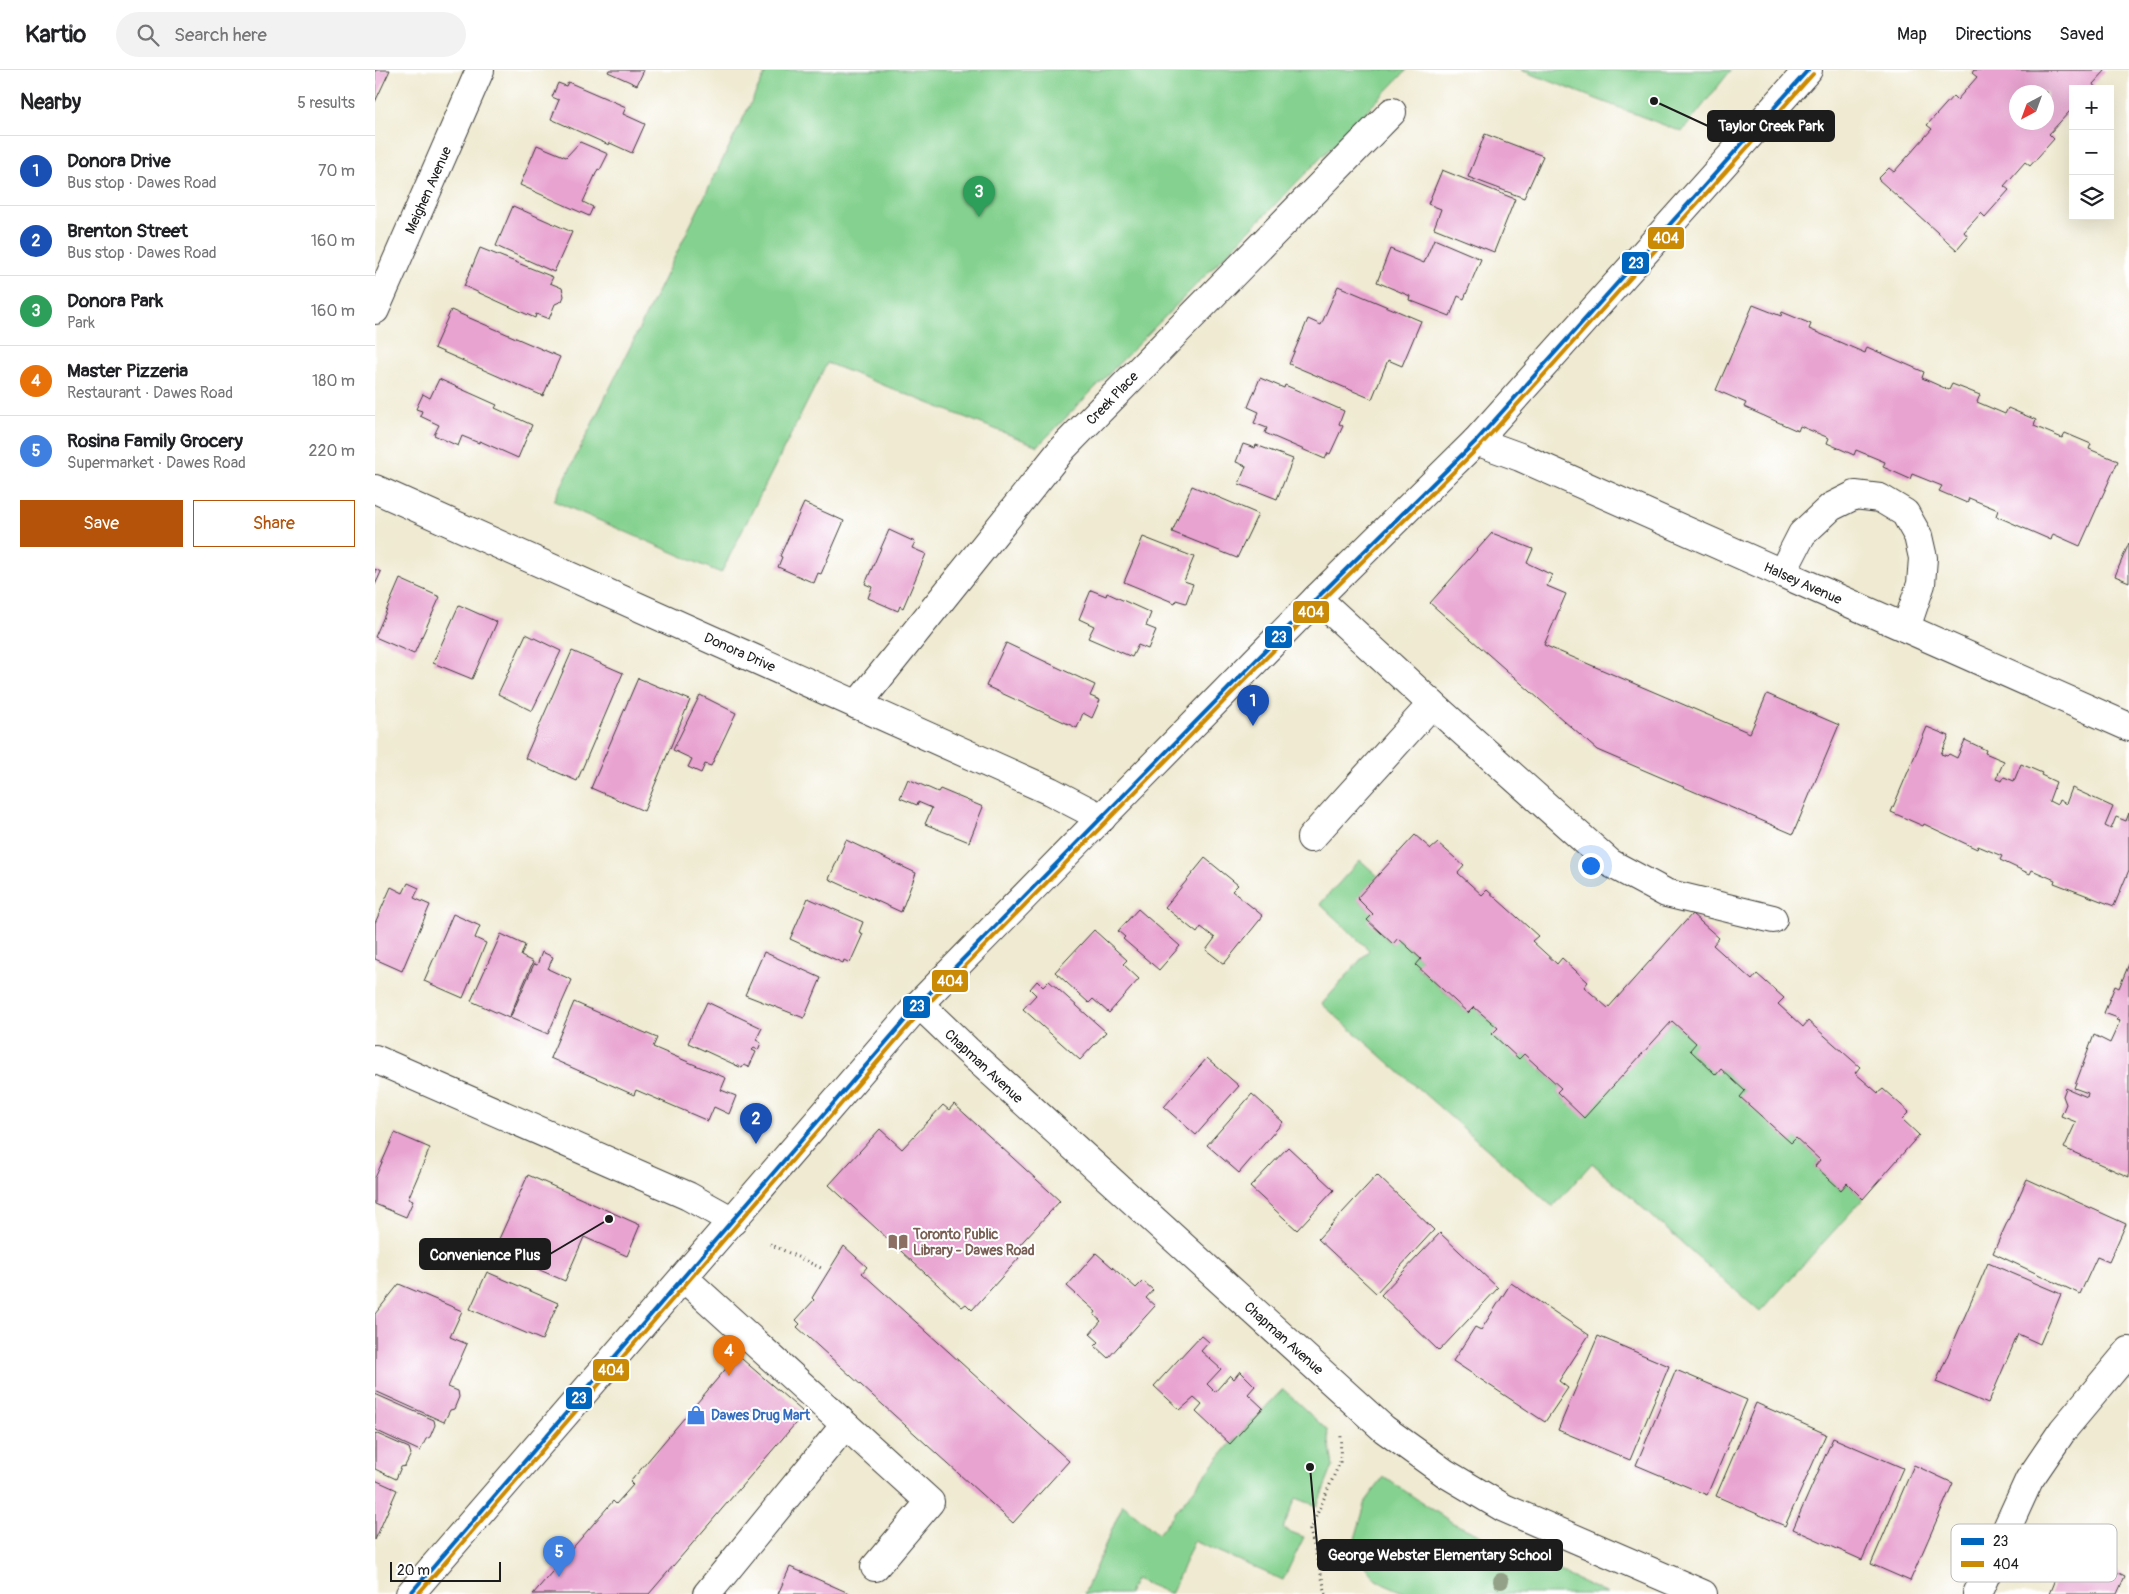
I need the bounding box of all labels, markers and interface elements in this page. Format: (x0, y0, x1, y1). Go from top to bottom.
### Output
search box (116, 12, 466, 57)
text: Kartio (25, 20, 86, 49)
icon: search (134, 21, 162, 49)
text: Search here (174, 23, 267, 47)
text: Map (1897, 23, 1927, 46)
text: Directions (1955, 23, 2031, 46)
text: Saved (2059, 23, 2104, 46)
north arrow (2009, 85, 2054, 130)
map controls (2069, 85, 2114, 220)
button: + (2069, 85, 2114, 130)
text: Nearby (20, 89, 81, 116)
text: 5 results (297, 93, 355, 113)
callout: Taylor Creek Park (1708, 111, 1834, 141)
text: Taylor Creek Park (1717, 117, 1825, 136)
button: − (2069, 130, 2114, 175)
street label: Meighen Avenue (402, 144, 455, 237)
text: Donora Drive (67, 149, 171, 173)
text: 1 (33, 161, 39, 181)
text: 70 m (318, 161, 355, 181)
text: Bus stop · Dawes Road (67, 173, 217, 193)
button: layers (2069, 175, 2114, 220)
pin: 3 (963, 176, 995, 217)
text: Brenton Street (67, 219, 188, 243)
line badge: 404 (1647, 226, 1685, 250)
text: 404 (1653, 230, 1680, 247)
text: 2 (32, 231, 40, 251)
text: 160 m (311, 231, 355, 251)
text: Bus stop · Dawes Road (67, 243, 217, 263)
line badge: 23 (1621, 251, 1650, 275)
text: 23 (1628, 255, 1644, 272)
text: Donora Park (67, 289, 163, 313)
text: 3 (32, 301, 40, 321)
text: 160 m (311, 301, 355, 321)
text: Park (67, 313, 95, 333)
text: Master Pizzeria (67, 359, 188, 383)
street label: Creek Place (1083, 368, 1142, 429)
text: 4 (31, 371, 41, 391)
text: 180 m (312, 371, 355, 391)
text: Restaurant · Dawes Road (67, 383, 233, 403)
text: Rosina Family Grocery (67, 429, 243, 453)
text: 5 (32, 441, 40, 461)
text: 220 m (309, 441, 355, 461)
text: Supermarket · Dawes Road (67, 453, 246, 473)
button: Save (20, 500, 183, 547)
button: Share (193, 500, 355, 547)
street label: Halsey Avenue (1761, 559, 1845, 608)
line badge: 404 (1292, 600, 1330, 624)
text: 404 (1298, 604, 1325, 621)
line badge: 23 (1264, 625, 1293, 649)
street label: Donora Drive (701, 629, 778, 676)
text: 23 (1271, 629, 1287, 646)
pin: 1 (1237, 685, 1269, 726)
your location (1578, 853, 1604, 879)
line badge: 404 (931, 969, 969, 993)
text: 404 (937, 973, 964, 990)
line badge: 23 (902, 995, 931, 1019)
text: 23 (909, 998, 925, 1015)
street label: Chapman Avenue (941, 1026, 1026, 1107)
pin: 2 (740, 1103, 772, 1144)
place label: Toronto Public Library - Dawes Road (912, 1226, 1035, 1259)
library icon: Toronto Public Library - Dawes Road (887, 1231, 909, 1253)
callout: Convenience Plus (420, 1239, 550, 1269)
text: Convenience Plus (430, 1246, 541, 1265)
street label: Chapman Avenue (1241, 1298, 1327, 1378)
pin: 4 (713, 1335, 745, 1376)
line badge: 404 (592, 1358, 630, 1382)
text: 404 (598, 1362, 625, 1379)
line badge: 23 (565, 1386, 593, 1410)
text: 23 (571, 1390, 587, 1407)
shop icon: Dawes Drug Mart (685, 1404, 707, 1426)
place label: Dawes Drug Mart (711, 1407, 810, 1424)
legend (1951, 1524, 2117, 1582)
text: 23 (1993, 1533, 2008, 1550)
pin: 5 (543, 1536, 575, 1577)
callout: George Webster Elementary School (1318, 1540, 1562, 1570)
text: George Webster Elementary School (1328, 1546, 1552, 1565)
text: 404 (1993, 1556, 2019, 1573)
scale bar (390, 1559, 501, 1582)
text: 20 m (397, 1562, 430, 1579)

